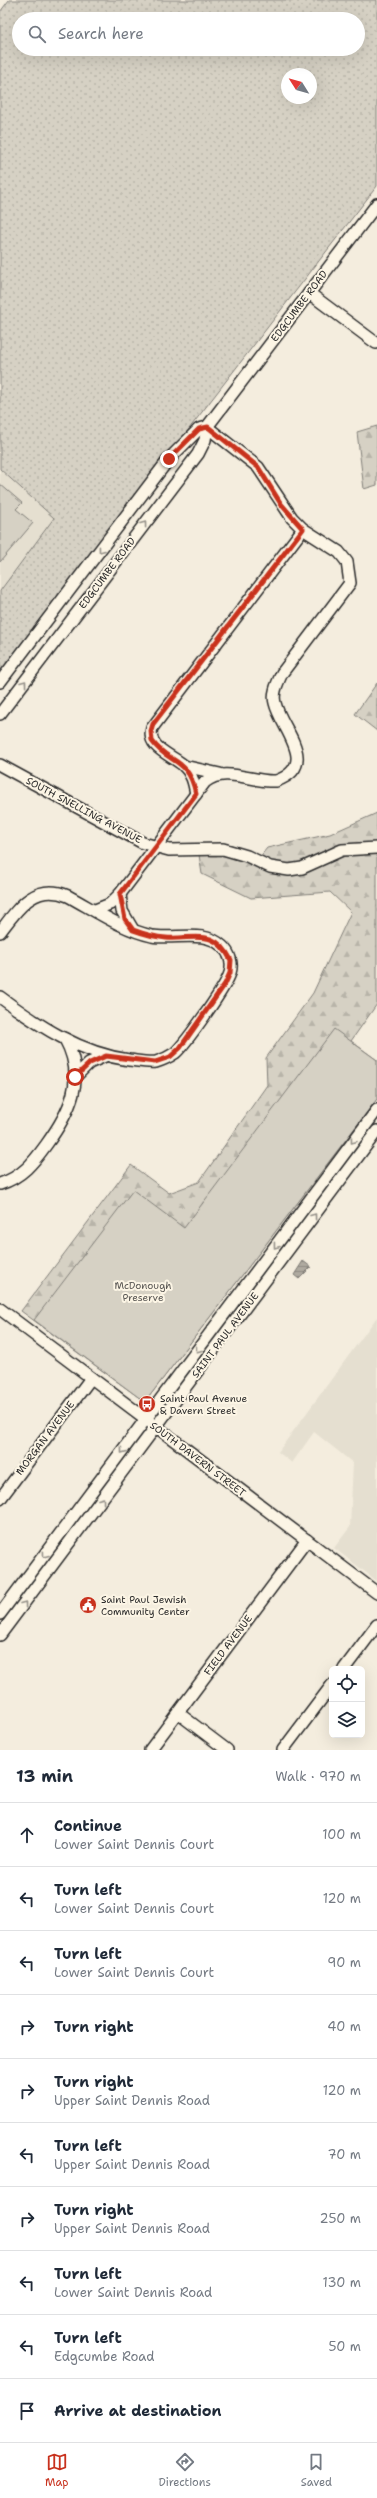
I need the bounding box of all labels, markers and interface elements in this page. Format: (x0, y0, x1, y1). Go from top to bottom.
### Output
search box (12, 12, 365, 56)
icon: search (26, 23, 48, 45)
text: Search here (58, 24, 144, 44)
north arrow (281, 68, 317, 104)
street label: EDGCUMBE ROAD (268, 267, 330, 344)
route end (160, 450, 178, 468)
one-way arrow (140, 521, 147, 528)
street label: EDGCUMBE ROAD (76, 534, 138, 611)
one-way arrow (98, 545, 105, 552)
one-way arrow (19, 680, 26, 687)
street label: SOUTH SNELLING AVENUE (24, 774, 144, 846)
route start (66, 1068, 84, 1086)
one-way arrow (351, 1137, 358, 1144)
one-way arrow (309, 1214, 316, 1221)
one-way arrow (274, 1241, 281, 1248)
park label: McDonough Preserve (114, 1279, 172, 1304)
street label: SAINT PAUL AVENUE (189, 1290, 261, 1380)
one-way arrow (195, 1346, 203, 1353)
place label: Saint Paul Avenue & Davern Street (160, 1392, 247, 1417)
bus stop icon: Saint Paul Avenue & Davern Street (137, 1394, 157, 1414)
street label: MORGAN AVENUE (13, 1398, 77, 1478)
street label: SOUTH DAVERN STREET (148, 1419, 248, 1499)
one-way arrow (121, 1446, 128, 1453)
one-way arrow (97, 1498, 104, 1505)
one-way arrow (43, 1550, 50, 1557)
place label: Saint Paul Jewish Community Center (101, 1593, 190, 1618)
public building icon: Saint Paul Jewish Community Center (78, 1595, 98, 1615)
one-way arrow (19, 1602, 26, 1609)
street label: FIELD AVENUE (201, 1612, 255, 1678)
map controls (329, 1666, 365, 1738)
button: locate (329, 1666, 365, 1702)
button: layers (329, 1702, 365, 1738)
text: 13 min (16, 1765, 73, 1787)
text: Walk · 970 m (275, 1768, 361, 1785)
text: Continue (54, 1816, 122, 1836)
icon: ahead (16, 1824, 38, 1846)
text: 100 m (322, 1826, 361, 1843)
text: Lower Saint Dennis Court (54, 1836, 214, 1853)
text: Turn left (54, 1880, 122, 1900)
icon: left (16, 1888, 38, 1910)
text: 120 m (323, 1890, 361, 1907)
text: Lower Saint Dennis Court (54, 1900, 214, 1917)
text: Turn left (54, 1944, 122, 1964)
icon: left (16, 1952, 38, 1974)
text: 90 m (327, 1954, 361, 1971)
text: Lower Saint Dennis Court (54, 1964, 214, 1981)
icon: right (16, 2016, 38, 2038)
text: Turn right (54, 2017, 134, 2037)
text: 40 m (327, 2018, 361, 2035)
text: Turn right (54, 2072, 134, 2092)
icon: right (16, 2080, 38, 2102)
text: 120 m (323, 2082, 361, 2099)
text: Upper Saint Dennis Road (54, 2092, 210, 2109)
text: Turn left (54, 2136, 122, 2156)
icon: left (16, 2144, 38, 2166)
text: 70 m (327, 2146, 361, 2163)
text: Upper Saint Dennis Road (54, 2156, 210, 2173)
text: Turn right (54, 2200, 134, 2220)
icon: right (16, 2208, 38, 2230)
text: 250 m (320, 2210, 361, 2227)
text: Upper Saint Dennis Road (54, 2220, 210, 2237)
text: Turn left (54, 2264, 122, 2284)
icon: left (16, 2272, 38, 2294)
text: 130 m (323, 2274, 361, 2291)
text: Lower Saint Dennis Road (54, 2284, 212, 2301)
text: Turn left (54, 2328, 122, 2348)
icon: left (16, 2336, 38, 2358)
text: 50 m (328, 2338, 361, 2355)
text: Edgcumbe Road (54, 2348, 155, 2365)
icon: arrive (16, 2400, 38, 2422)
text: Arrive at destination (54, 2401, 222, 2421)
tab: Map (45, 2451, 69, 2490)
tab: Directions (158, 2451, 211, 2490)
tab: Saved (301, 2451, 332, 2490)

